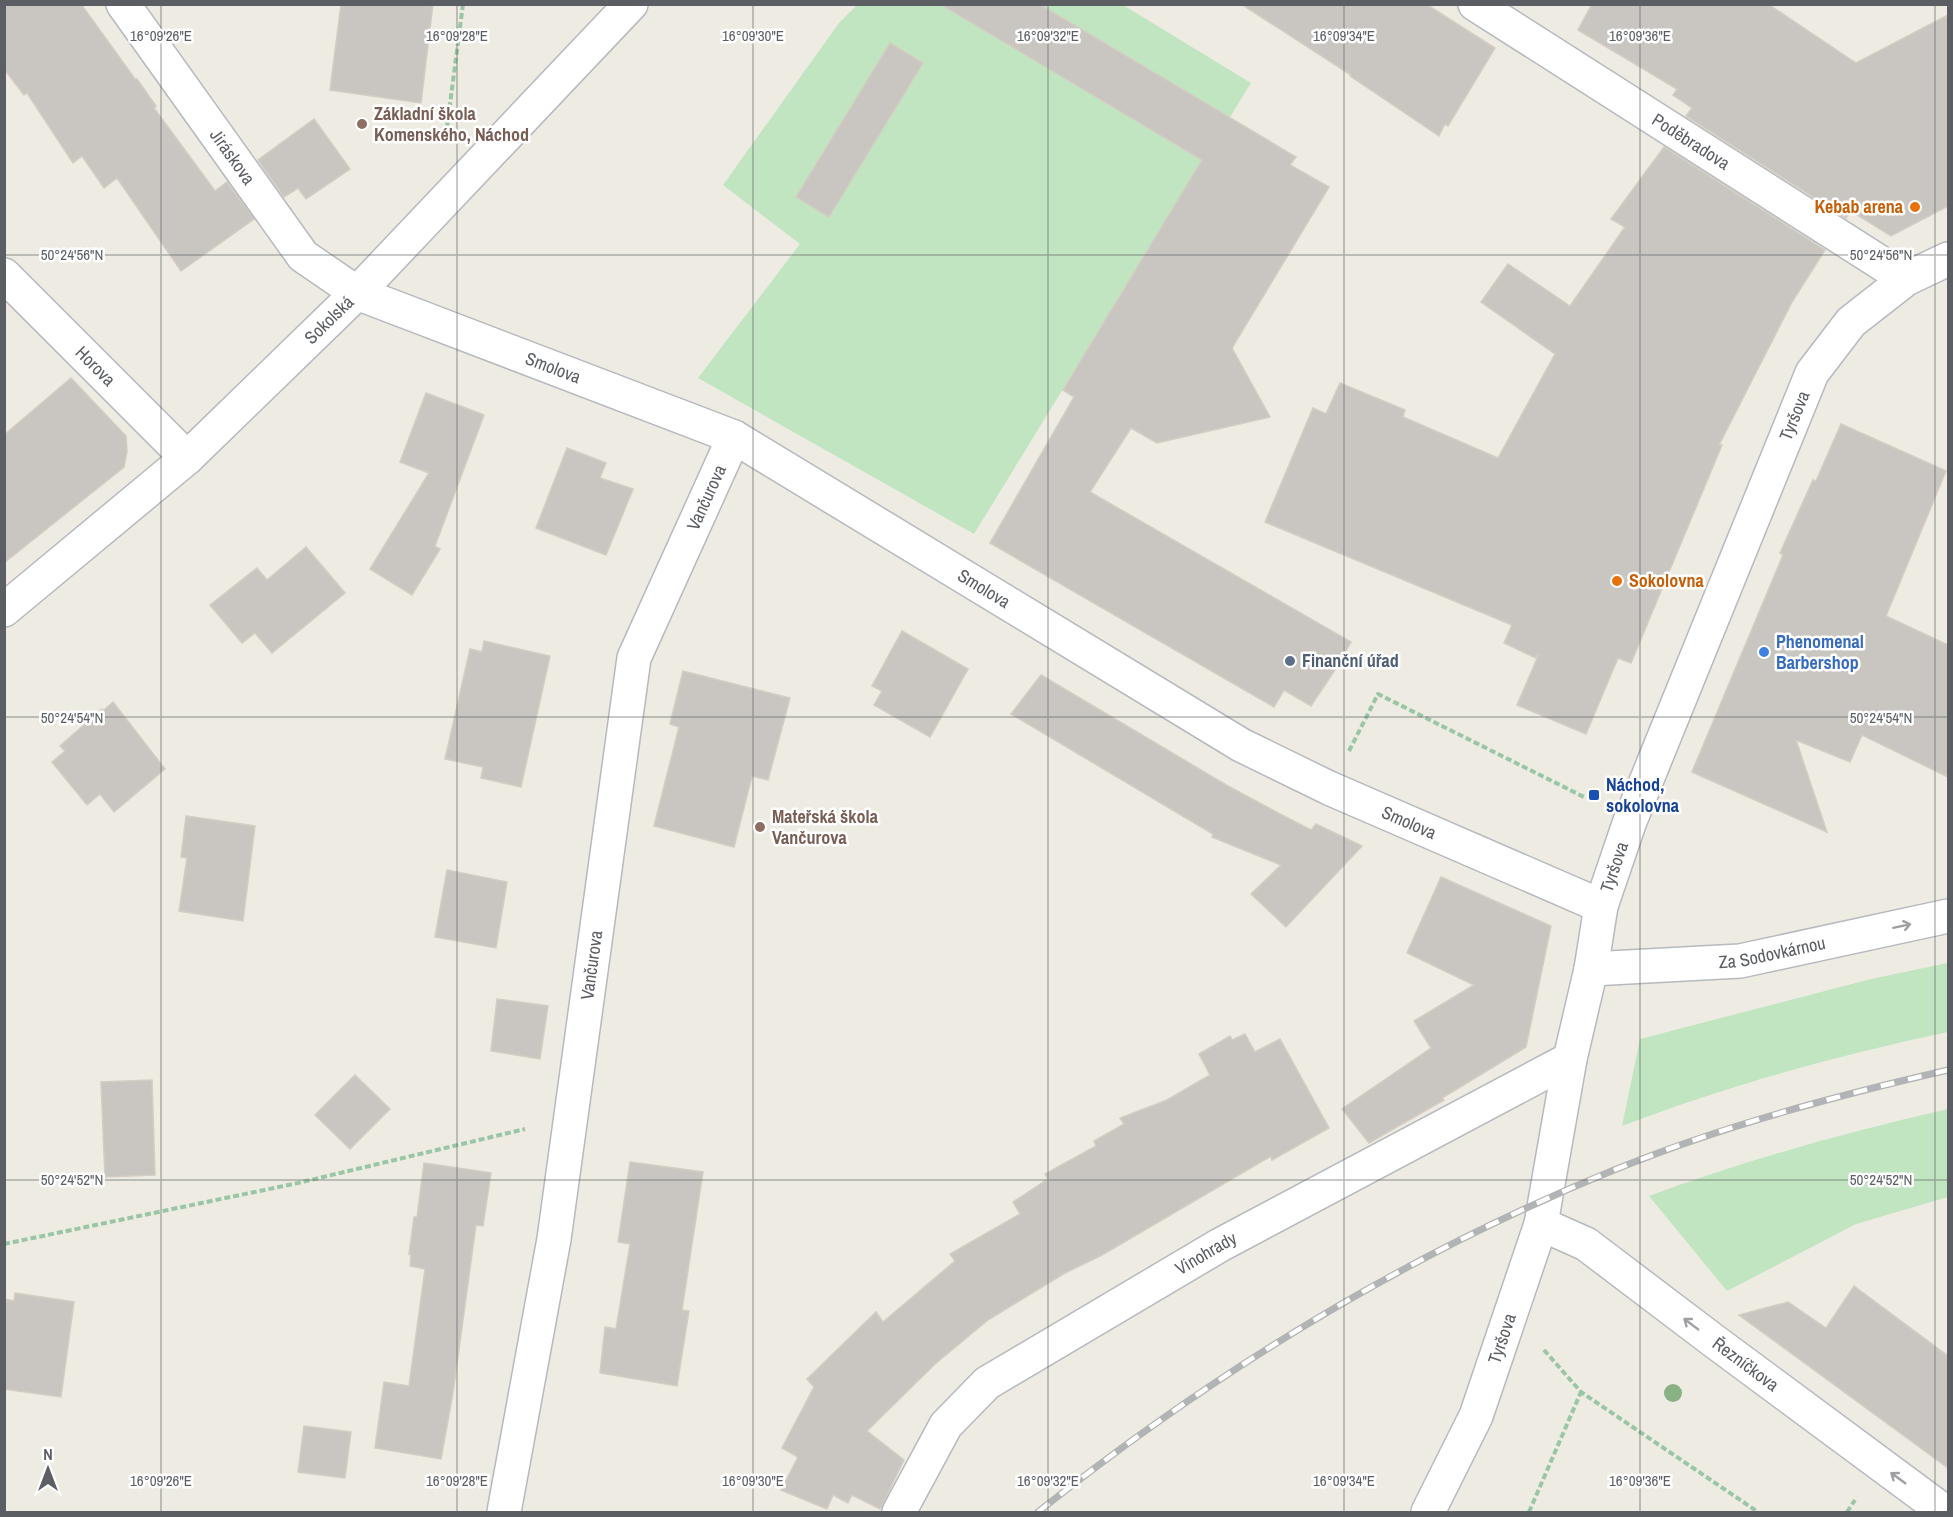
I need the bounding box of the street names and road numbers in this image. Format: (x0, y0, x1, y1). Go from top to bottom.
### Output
street label: Poděbradova (1647, 107, 1735, 175)
street label: Jiráskova (204, 124, 261, 190)
street label: Sokolská (299, 290, 359, 350)
street label: Horova (70, 340, 121, 392)
street label: Smolova (522, 345, 585, 389)
street label: Tyršova (1773, 387, 1815, 444)
street label: Vančurova (680, 461, 732, 534)
street label: Smolova (953, 563, 1015, 614)
street label: Smolova (1378, 799, 1440, 845)
street label: Tyršova (1594, 838, 1634, 895)
street label: Vančurova (574, 929, 608, 1001)
street label: Za Sodovkárnou (1718, 930, 1828, 974)
street label: Vinohrady (1170, 1225, 1241, 1281)
street label: Tyršova (1482, 1310, 1522, 1367)
street label: Řezníčkova (1707, 1331, 1784, 1397)

